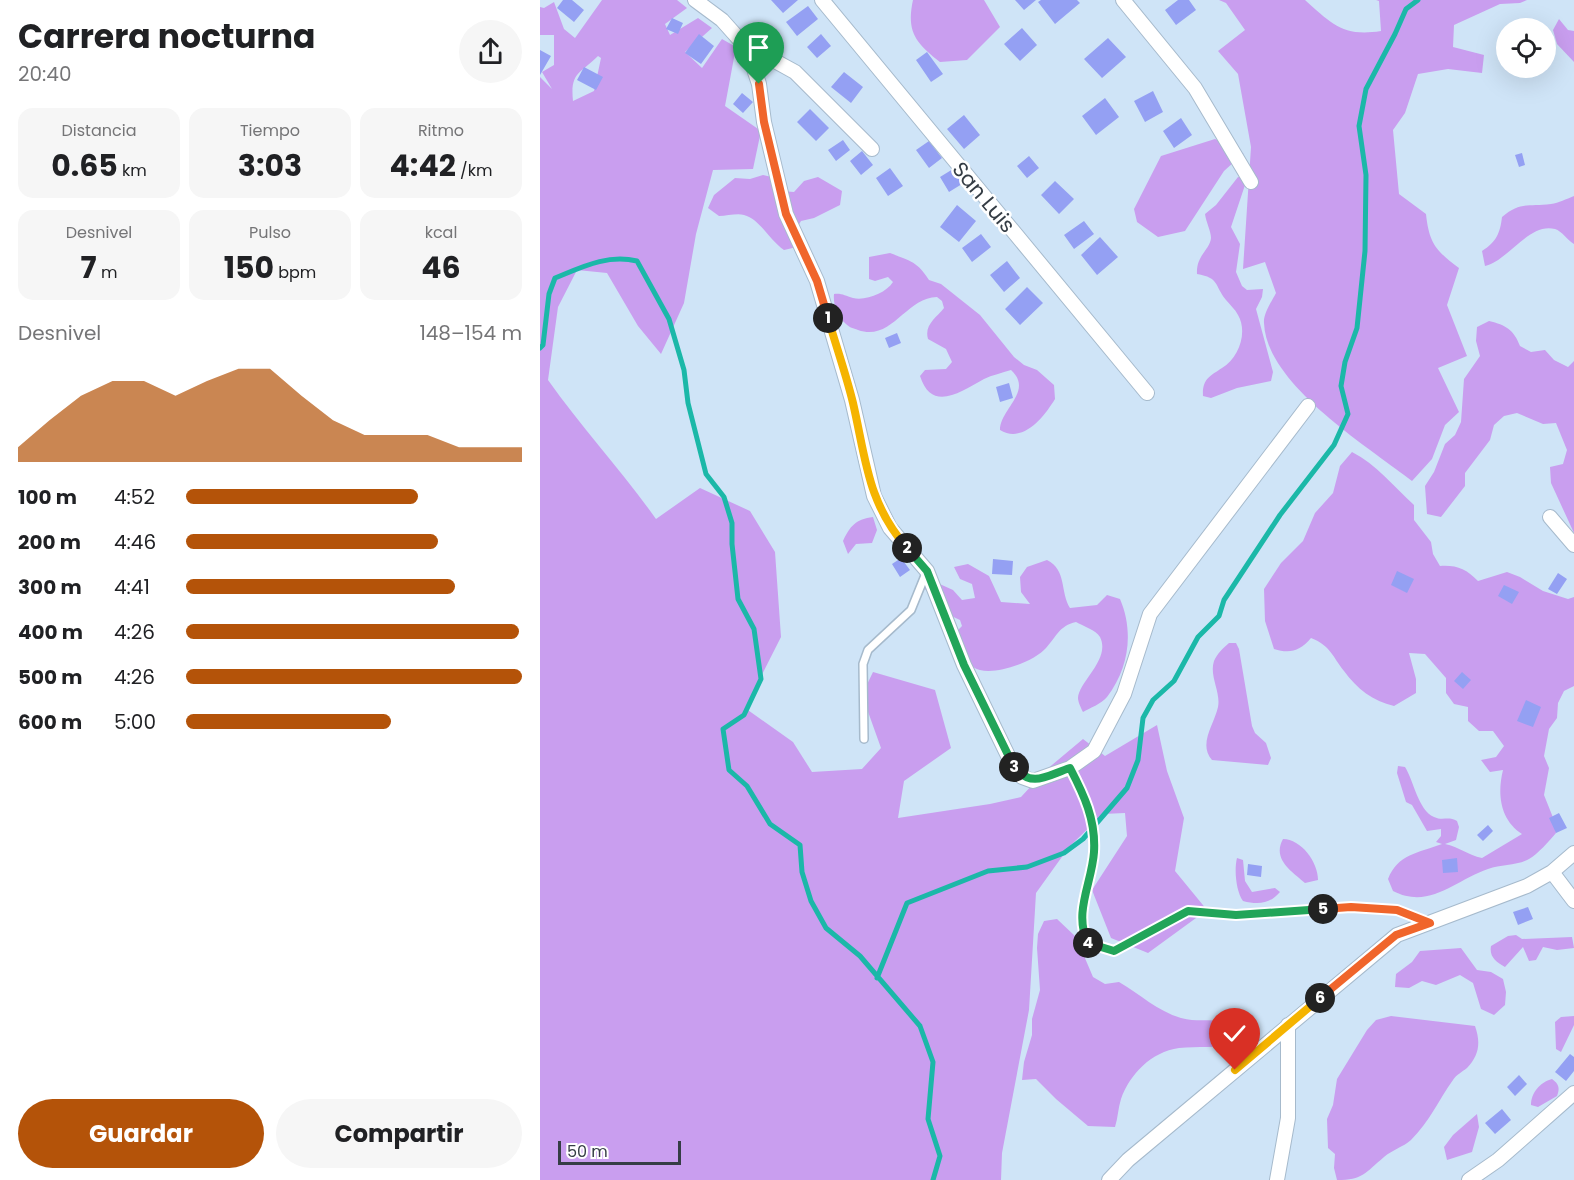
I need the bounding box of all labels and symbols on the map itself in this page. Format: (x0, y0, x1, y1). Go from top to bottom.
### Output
pin (733, 22, 784, 84)
street label: San Luis (946, 155, 1022, 239)
pin: 1 (813, 303, 843, 333)
pin: 2 (892, 533, 922, 563)
pin: 3 (999, 752, 1029, 782)
pin: 5 (1308, 894, 1338, 924)
pin: 4 (1073, 928, 1103, 958)
pin: 6 (1305, 983, 1335, 1013)
pin (1209, 1008, 1260, 1070)
scale bar (558, 1138, 681, 1166)

